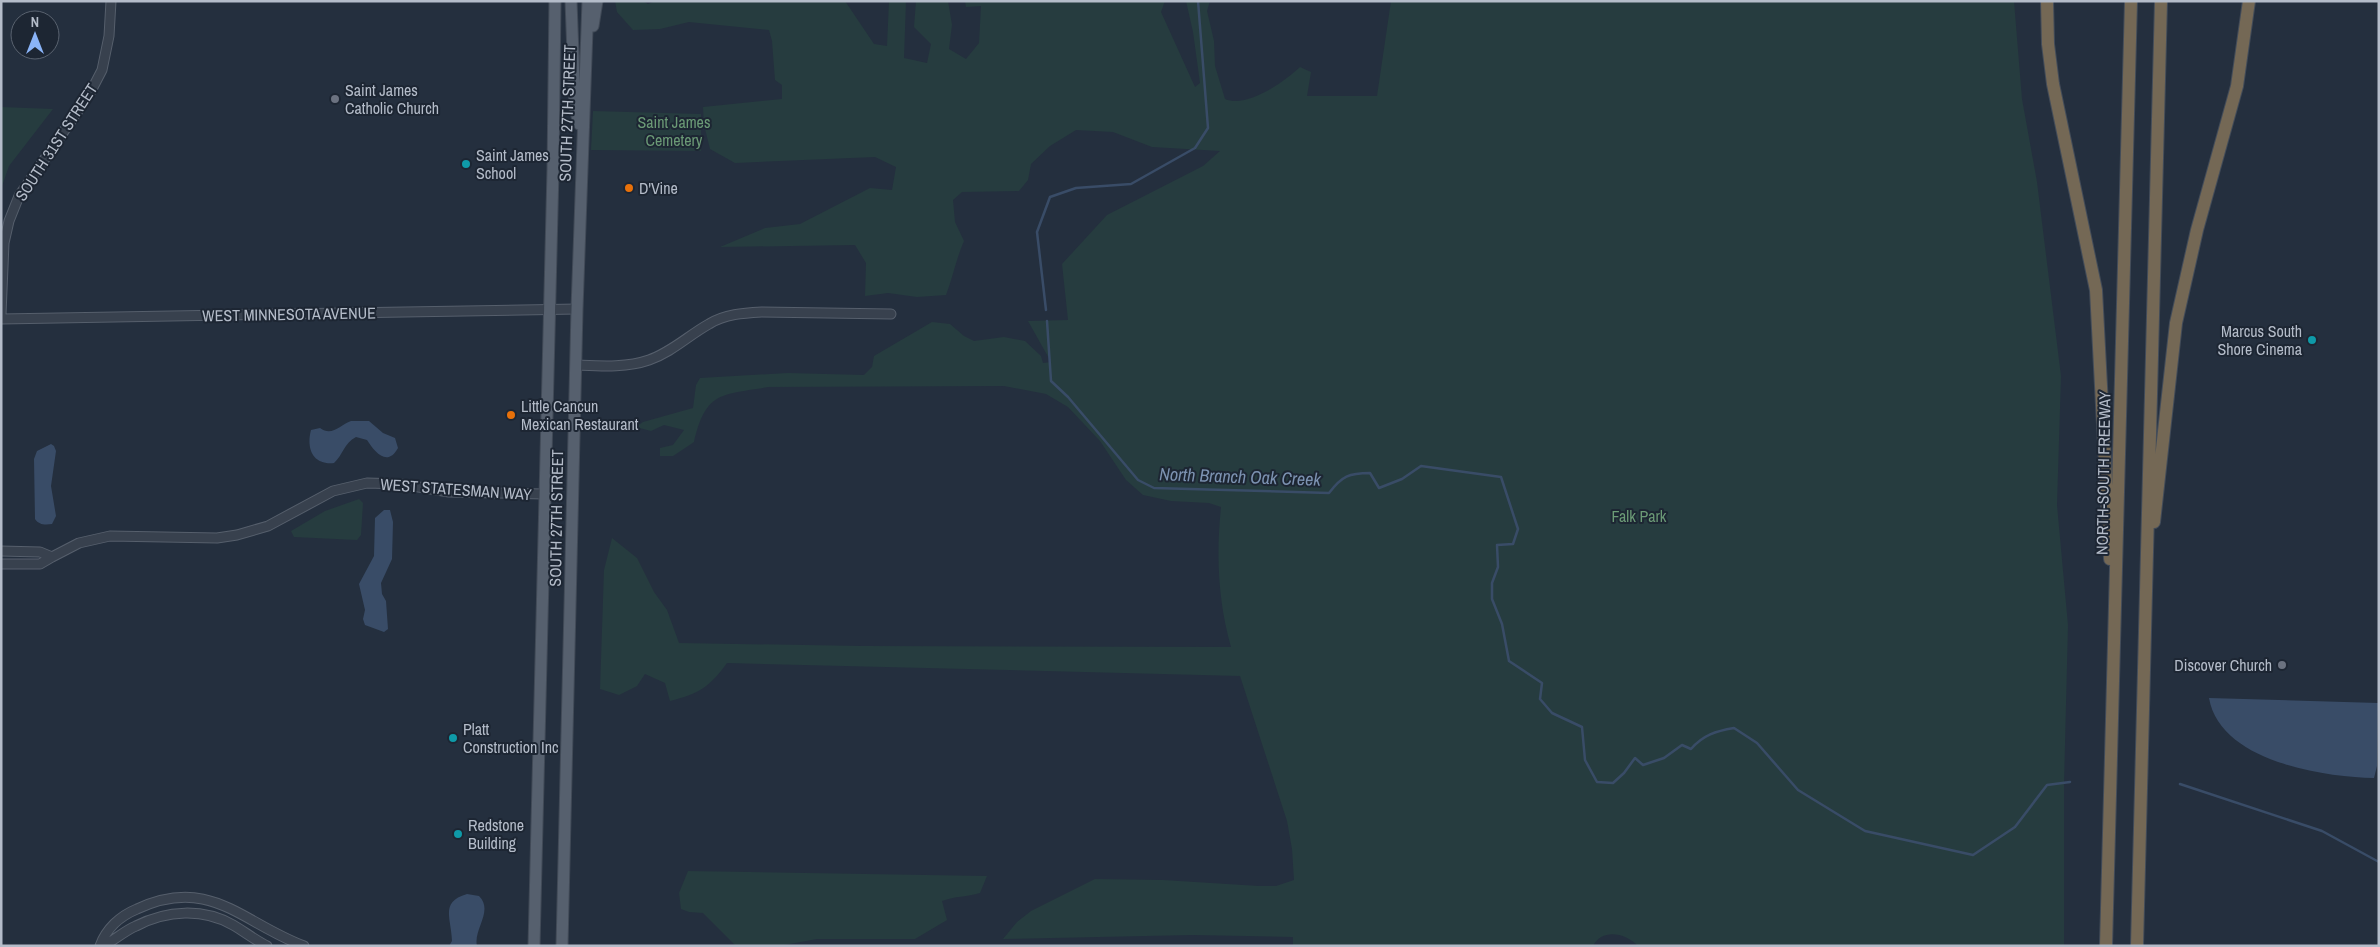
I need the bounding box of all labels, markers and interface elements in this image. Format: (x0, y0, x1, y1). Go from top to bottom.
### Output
north arrow (10, 10, 60, 60)
text: N (31, 13, 39, 31)
street label: SOUTH 27TH STREET (554, 44, 580, 182)
street label: SOUTH 31ST STREET (10, 79, 102, 205)
place label: Saint James Catholic Church (345, 79, 439, 119)
marker: Saint James Catholic Church (329, 93, 341, 105)
park label: Saint James Cemetery (638, 111, 710, 151)
place label: Saint James School (476, 144, 549, 184)
marker: Saint James School (460, 158, 472, 170)
place label: D'Vine (639, 177, 678, 199)
marker: D'Vine (623, 182, 635, 194)
street label: WEST MINNESOTA AVENUE (202, 301, 376, 327)
place label: Marcus South Shore Cinema (2217, 320, 2303, 360)
marker: Marcus South Shore Cinema (2306, 334, 2318, 346)
street label: NORTH-SOUTH FREEWAY (2091, 391, 2115, 555)
place label: Little Cancun Mexican Restaurant (521, 395, 639, 435)
marker: Little Cancun Mexican Restaurant (505, 409, 517, 421)
street label: SOUTH 27TH STREET (544, 449, 568, 587)
water label: North Branch Oak Creek (1159, 461, 1322, 492)
street label: WEST STATESMAN WAY (380, 473, 533, 505)
park label: Falk Park (1612, 505, 1667, 527)
place label: Discover Church (2174, 654, 2272, 676)
marker: Discover Church (2276, 659, 2288, 671)
place label: Platt Construction Inc (463, 718, 559, 758)
marker: Platt Construction Inc (447, 732, 459, 744)
place label: Redstone Building (468, 814, 524, 854)
marker: Redstone Building (452, 828, 464, 840)

